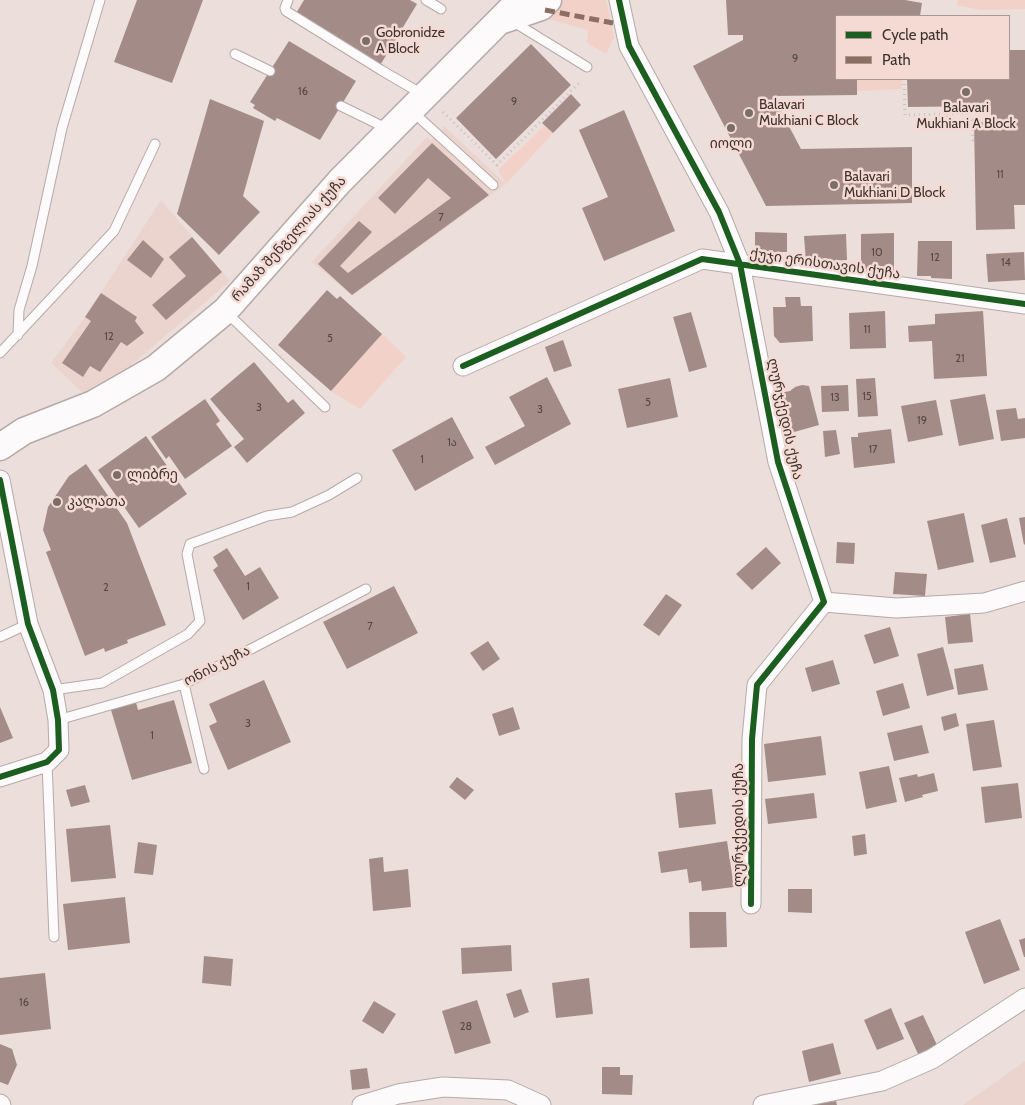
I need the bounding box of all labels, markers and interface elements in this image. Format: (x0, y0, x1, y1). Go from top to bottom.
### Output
legend (835, 15, 1010, 80)
place label: Gobronidze A Block (376, 25, 445, 58)
text: Cycle path (882, 26, 948, 44)
marker: Gobronidze A Block (360, 35, 372, 47)
text: Path (882, 51, 911, 69)
house number: 9 (792, 52, 798, 66)
house number: 16 (298, 85, 308, 99)
marker: Balavari Mukhiani A Block (960, 86, 972, 98)
house number: 9 (511, 95, 517, 109)
place label: Balavari Mukhiani C Block (759, 97, 859, 130)
place label: Balavari Mukhiani A Block (916, 100, 1016, 132)
marker: Balavari Mukhiani C Block (743, 107, 755, 119)
marker: იოლი (725, 122, 737, 134)
place label: იოლი (710, 136, 752, 152)
house number: 11 (996, 168, 1004, 182)
place label: Balavari Mukhiani D Block (844, 169, 945, 202)
street label: რამაზ შენგელიას ქუჩა (228, 173, 350, 305)
marker: Balavari Mukhiani D Block (828, 179, 840, 191)
house number: 7 (438, 211, 444, 225)
street label: ქუჯი ერისთავის ქუჩა (749, 245, 901, 283)
house number: 10 (871, 246, 883, 260)
house number: 12 (930, 251, 940, 265)
house number: 14 (1001, 256, 1011, 270)
house number: 11 (863, 323, 871, 337)
house number: 12 (104, 330, 114, 344)
house number: 5 (327, 332, 333, 346)
house number: 21 (955, 352, 965, 366)
street label: ლურჯქედის ქუჩა (764, 357, 806, 481)
house number: 15 (862, 390, 872, 404)
house number: 13 (830, 391, 840, 405)
house number: 5 (645, 396, 651, 410)
house number: 3 (256, 401, 262, 415)
house number: 3 (537, 403, 543, 417)
house number: 19 (917, 414, 927, 428)
house number: 1ა (447, 436, 457, 450)
house number: 17 (868, 443, 878, 457)
house number: 1 (420, 453, 424, 467)
place label: ლიბრე (127, 467, 178, 483)
marker: ლიბრე (111, 469, 123, 481)
place label: კალათა (67, 494, 126, 510)
marker: კალათა (51, 496, 63, 508)
house number: 1 (246, 580, 250, 594)
house number: 2 (103, 581, 109, 595)
house number: 7 (367, 620, 373, 634)
street label: ონის ქუჩა (181, 642, 253, 690)
house number: 3 (245, 717, 251, 731)
house number: 1 (150, 729, 154, 743)
street label: ლურჯქედის ქუჩა (731, 763, 747, 887)
house number: 16 (19, 996, 29, 1010)
house number: 28 (460, 1020, 472, 1034)

